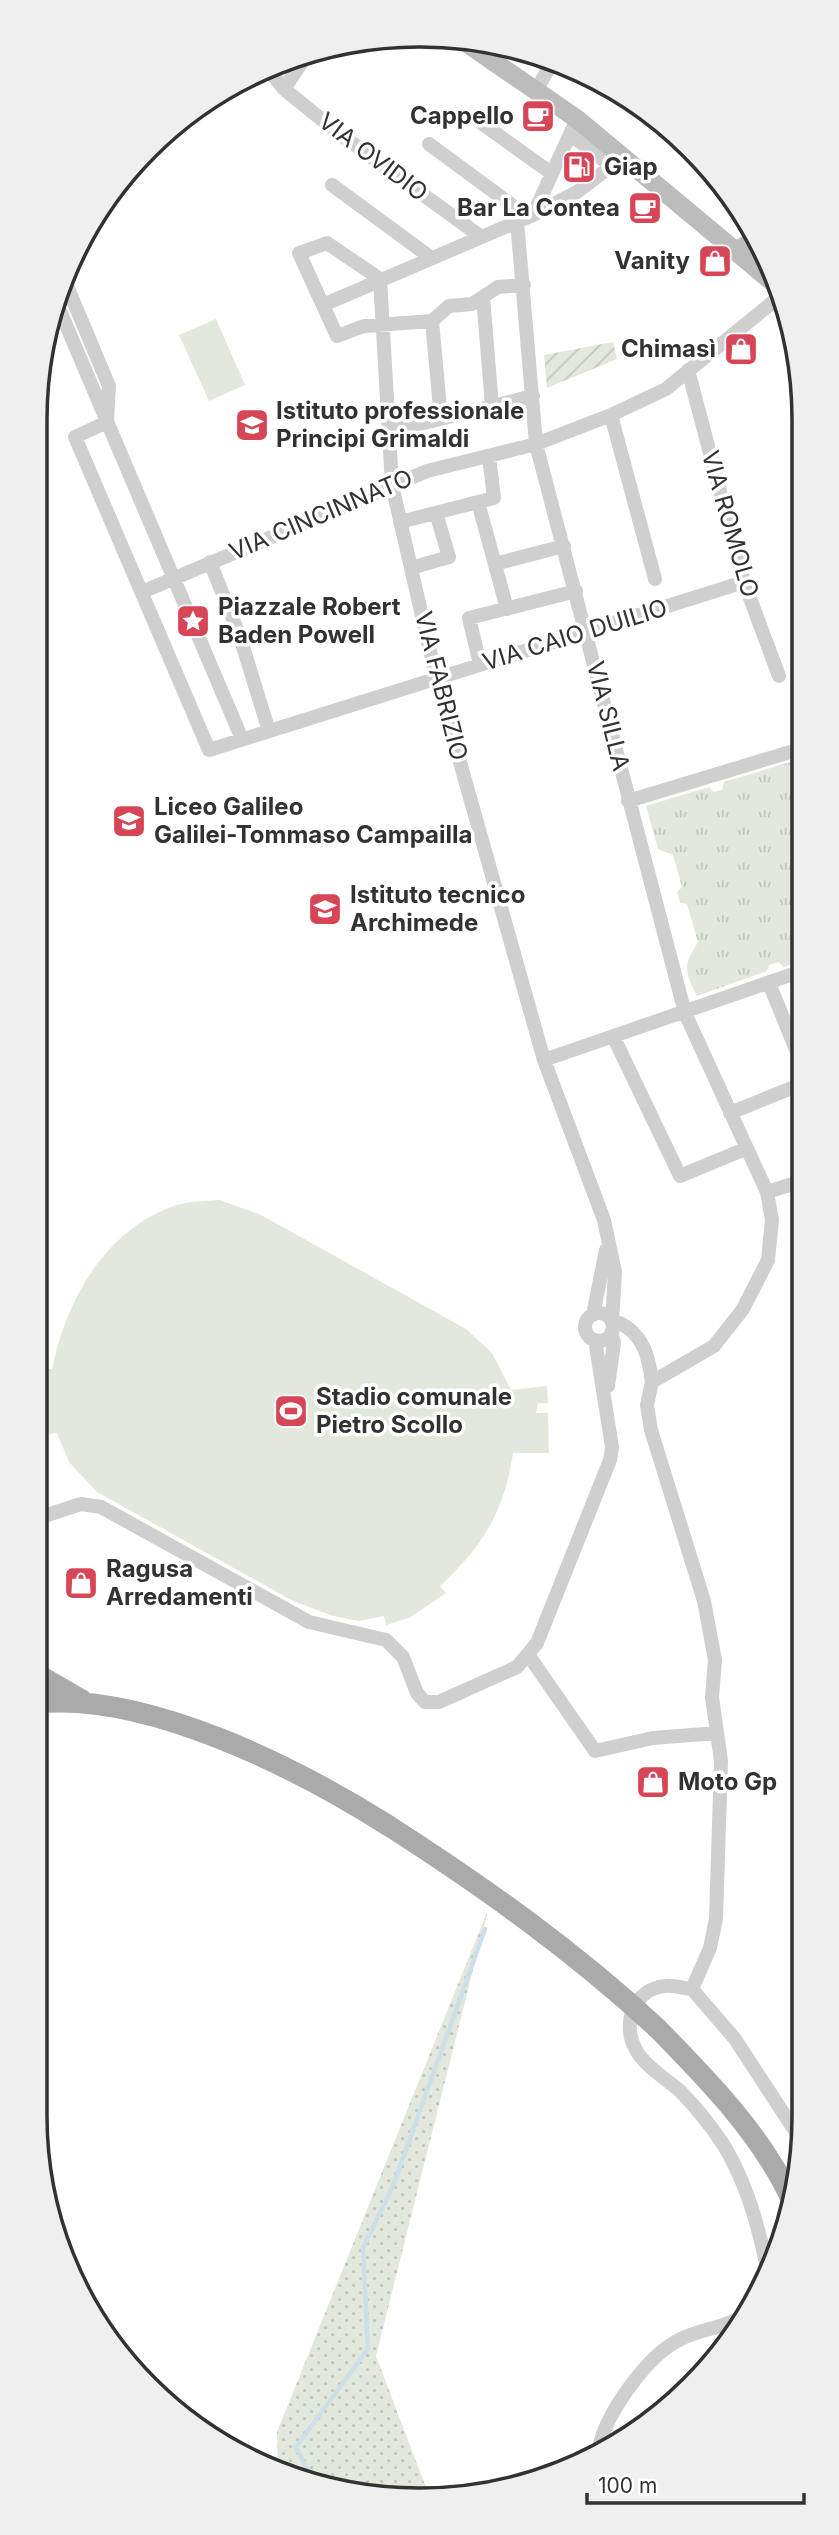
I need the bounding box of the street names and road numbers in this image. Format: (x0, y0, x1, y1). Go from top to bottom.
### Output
street label: VIA OVIDIO (313, 106, 434, 207)
street label: VIA ROMOLO (696, 447, 765, 601)
street label: VIA CINCINNATO (225, 463, 417, 566)
street label: VIA CAIO DUILIO (479, 593, 671, 676)
street label: VIA FABRIZIO (409, 608, 474, 763)
street label: VIA SILLA (581, 658, 636, 774)

